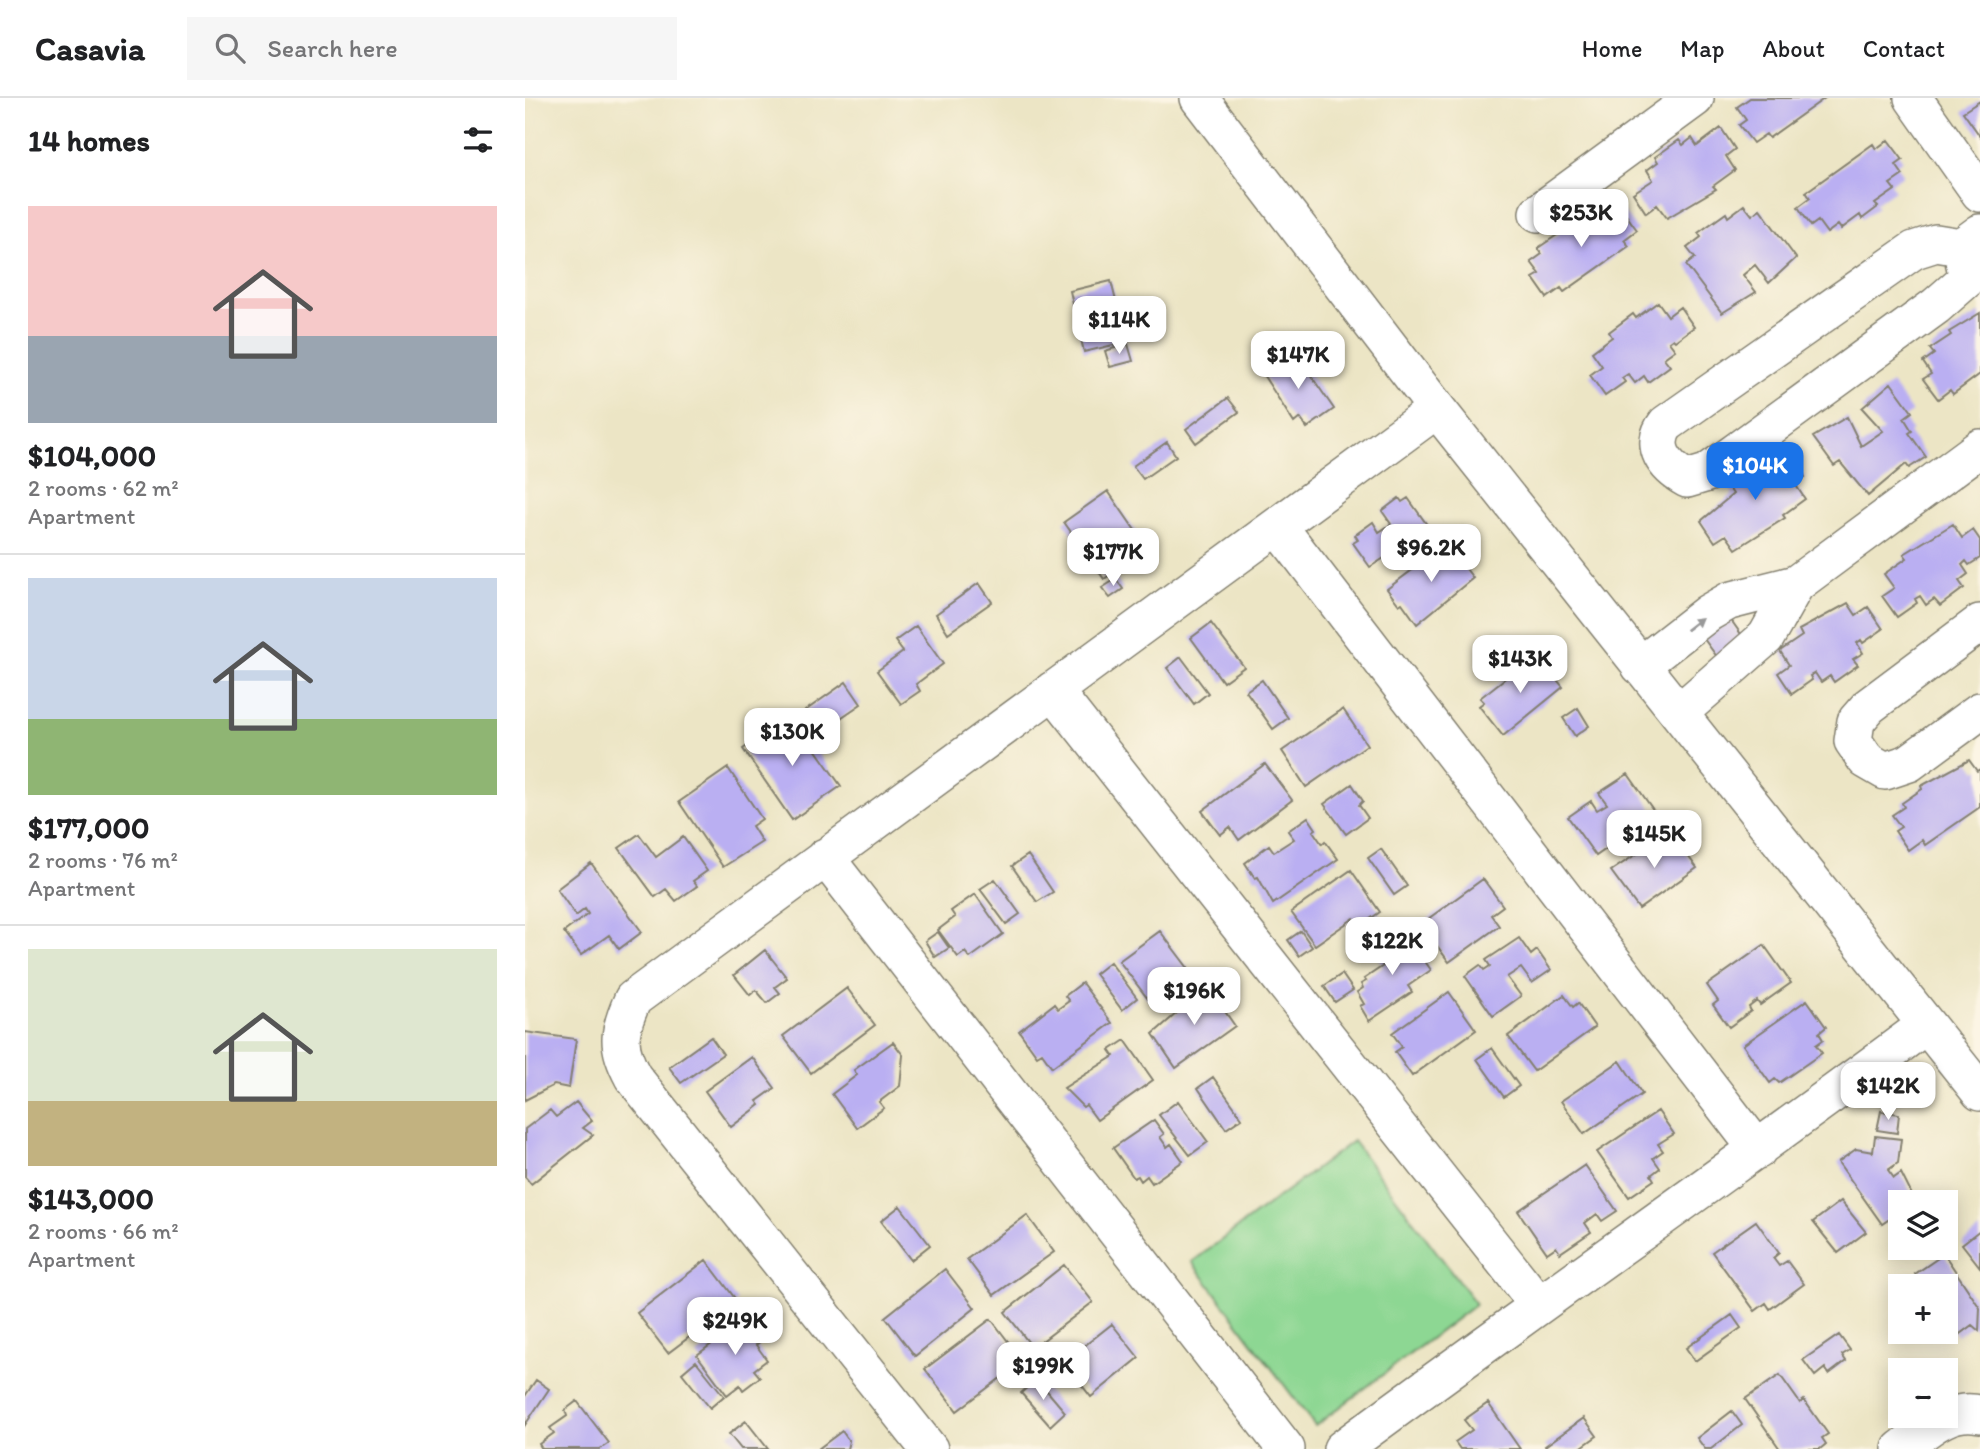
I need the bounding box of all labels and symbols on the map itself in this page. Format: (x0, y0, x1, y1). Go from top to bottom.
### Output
pin: $253K (1532, 190, 1630, 249)
pin: $114K (1070, 296, 1168, 356)
pin: $147K (1249, 331, 1347, 391)
pin: $104K (1706, 442, 1804, 502)
pin: $96.2K (1374, 524, 1488, 584)
pin: $177K (1064, 528, 1162, 588)
one-way arrow (1685, 617, 1703, 632)
pin: $143K (1471, 636, 1569, 695)
pin: $130K (743, 708, 841, 768)
pin: $145K (1605, 810, 1703, 870)
pin: $122K (1343, 918, 1441, 977)
pin: $196K (1145, 968, 1243, 1027)
pin: $142K (1839, 1062, 1937, 1122)
pin: $249K (686, 1298, 784, 1357)
pin: $199K (994, 1342, 1092, 1402)

